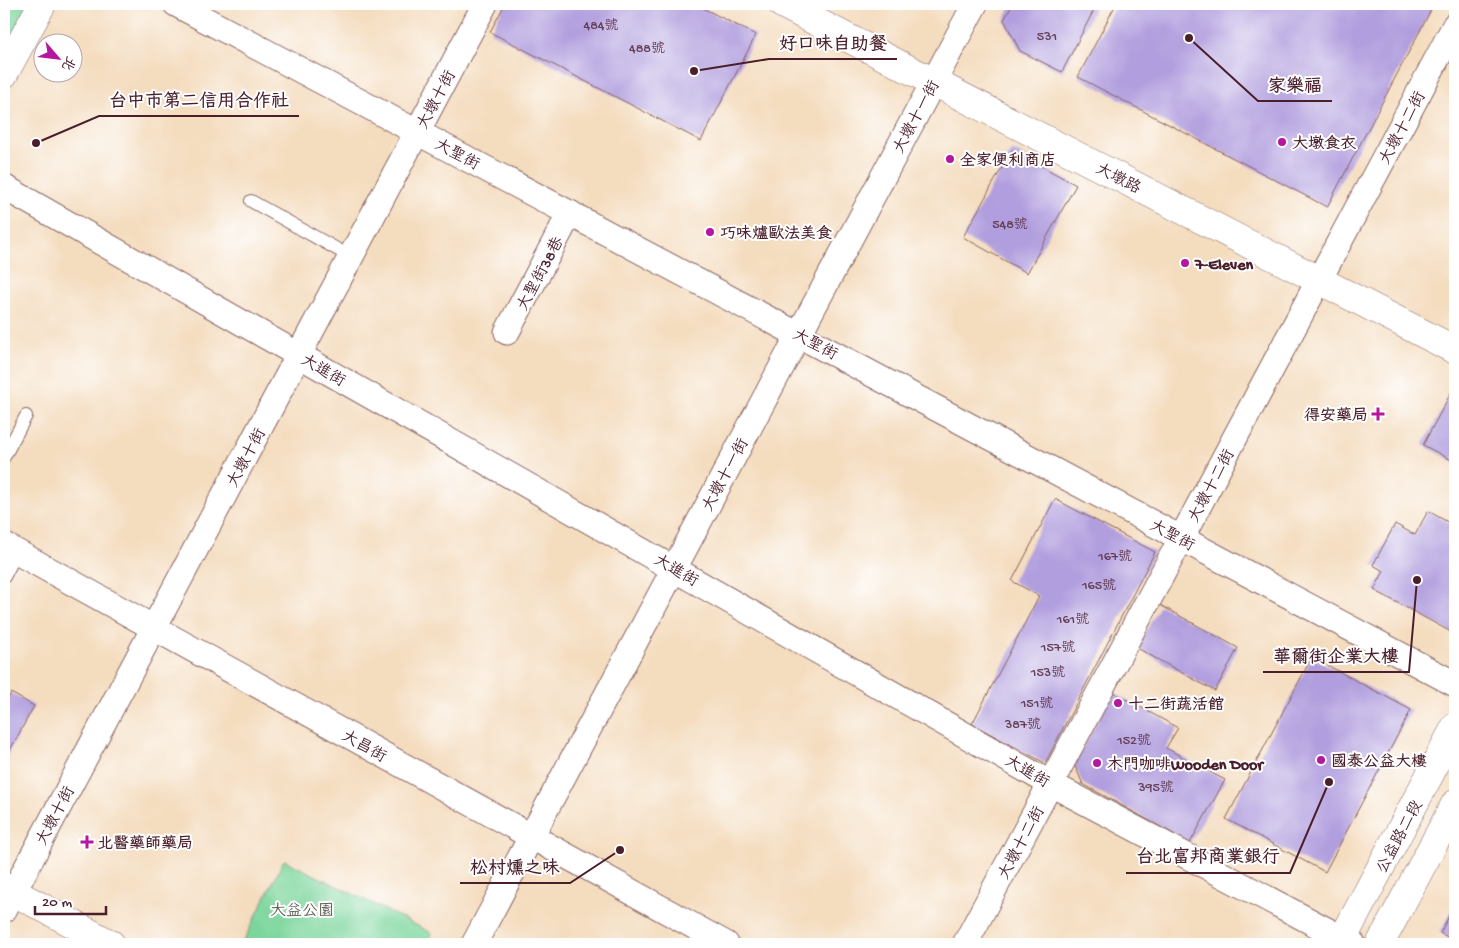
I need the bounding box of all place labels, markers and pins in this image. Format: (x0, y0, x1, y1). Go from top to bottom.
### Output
callout: 好口味自助餐 (769, 26, 897, 59)
callout: 家樂福 (1258, 68, 1332, 101)
callout: 台中市第二信用合作社 (99, 83, 299, 116)
place label: 大墩食衣 (1292, 134, 1356, 155)
marker: 大墩食衣 (1276, 136, 1288, 148)
place label: 全家便利商店 (960, 151, 1056, 172)
marker: 全家便利商店 (944, 153, 956, 165)
place label: 巧味爐歐法美食 (720, 224, 832, 245)
marker: 巧味爐歐法美食 (704, 226, 716, 238)
marker: 7-Eleven (1179, 257, 1191, 269)
place label: 7-Eleven (1194, 257, 1253, 276)
place label: 得安藥局 (1304, 406, 1368, 427)
marker: 得安藥局 (1372, 408, 1384, 420)
callout: 華爾街企業大樓 (1263, 639, 1409, 672)
place label: 十二街蔬活館 (1128, 695, 1224, 716)
marker: 十二街蔬活館 (1112, 697, 1124, 709)
place label: 國泰公益大樓 (1331, 752, 1427, 773)
marker: 國泰公益大樓 (1315, 754, 1327, 766)
place label: 木門咖啡Wooden Door (1107, 755, 1265, 776)
marker: 木門咖啡Wooden Door (1091, 757, 1103, 769)
place label: 北醫藥師藥局 (97, 834, 193, 855)
marker: 北醫藥師藥局 (81, 836, 93, 848)
callout: 台北富邦商業銀行 (1126, 840, 1290, 873)
callout: 松村燻之味 (460, 850, 570, 883)

